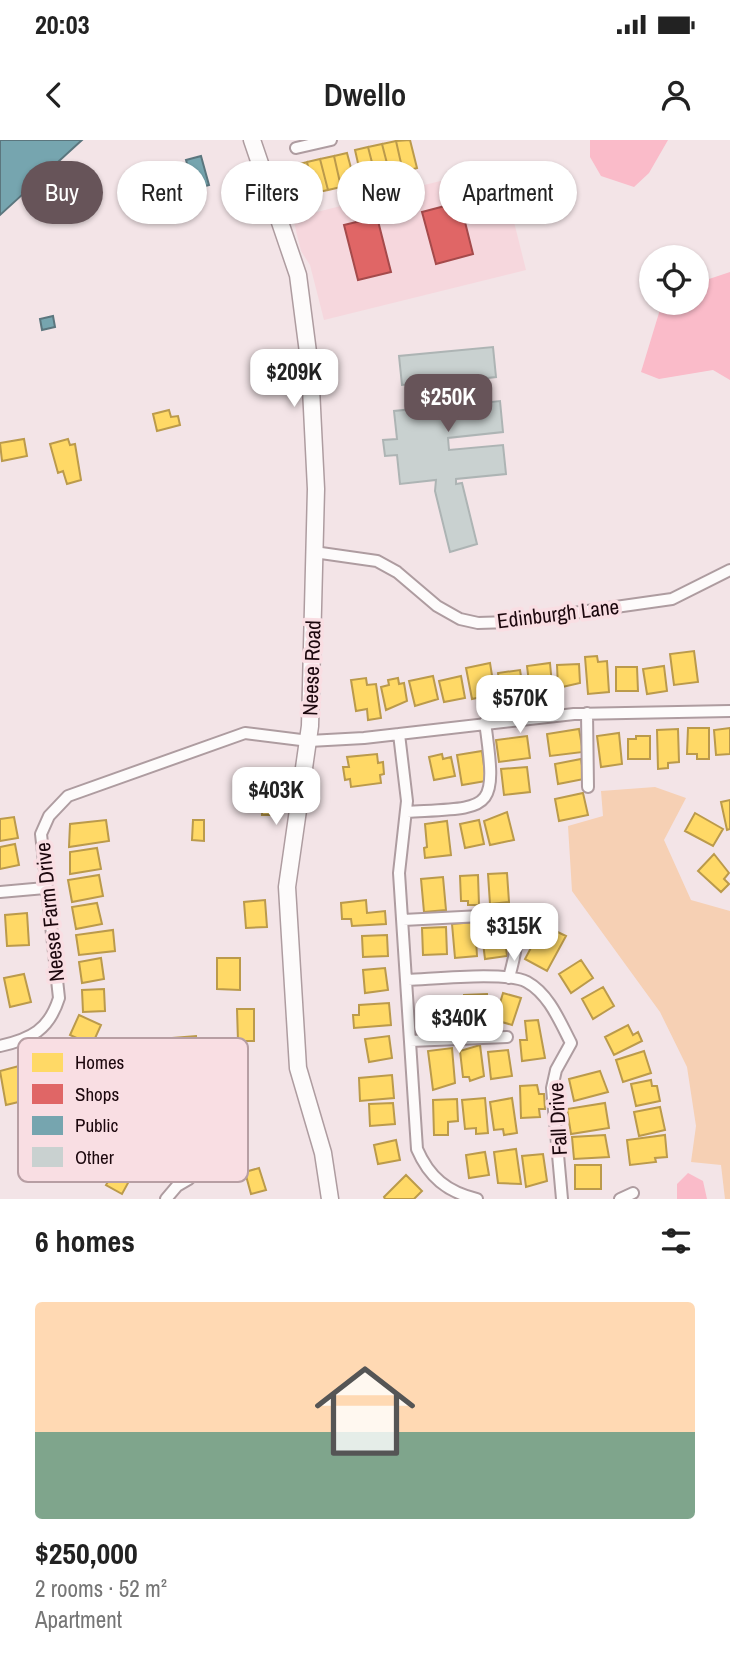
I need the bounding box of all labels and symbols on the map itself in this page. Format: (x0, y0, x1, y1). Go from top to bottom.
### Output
pin: $209K (245, 350, 343, 409)
pin: $250K (399, 374, 497, 434)
street label: Edinburgh Lane (495, 592, 621, 635)
street label: Neese Road (295, 620, 328, 716)
pin: $570K (471, 676, 569, 735)
pin: $403K (227, 768, 325, 827)
street label: Neese Farm Drive (28, 841, 71, 983)
pin: $315K (465, 904, 563, 963)
pin: $340K (410, 996, 508, 1055)
legend (18, 1038, 248, 1182)
text: Homes (75, 1049, 125, 1075)
text: Shops (75, 1081, 119, 1107)
street label: Fall Drive (541, 1082, 574, 1156)
text: Public (75, 1112, 119, 1138)
text: Other (75, 1144, 115, 1170)

